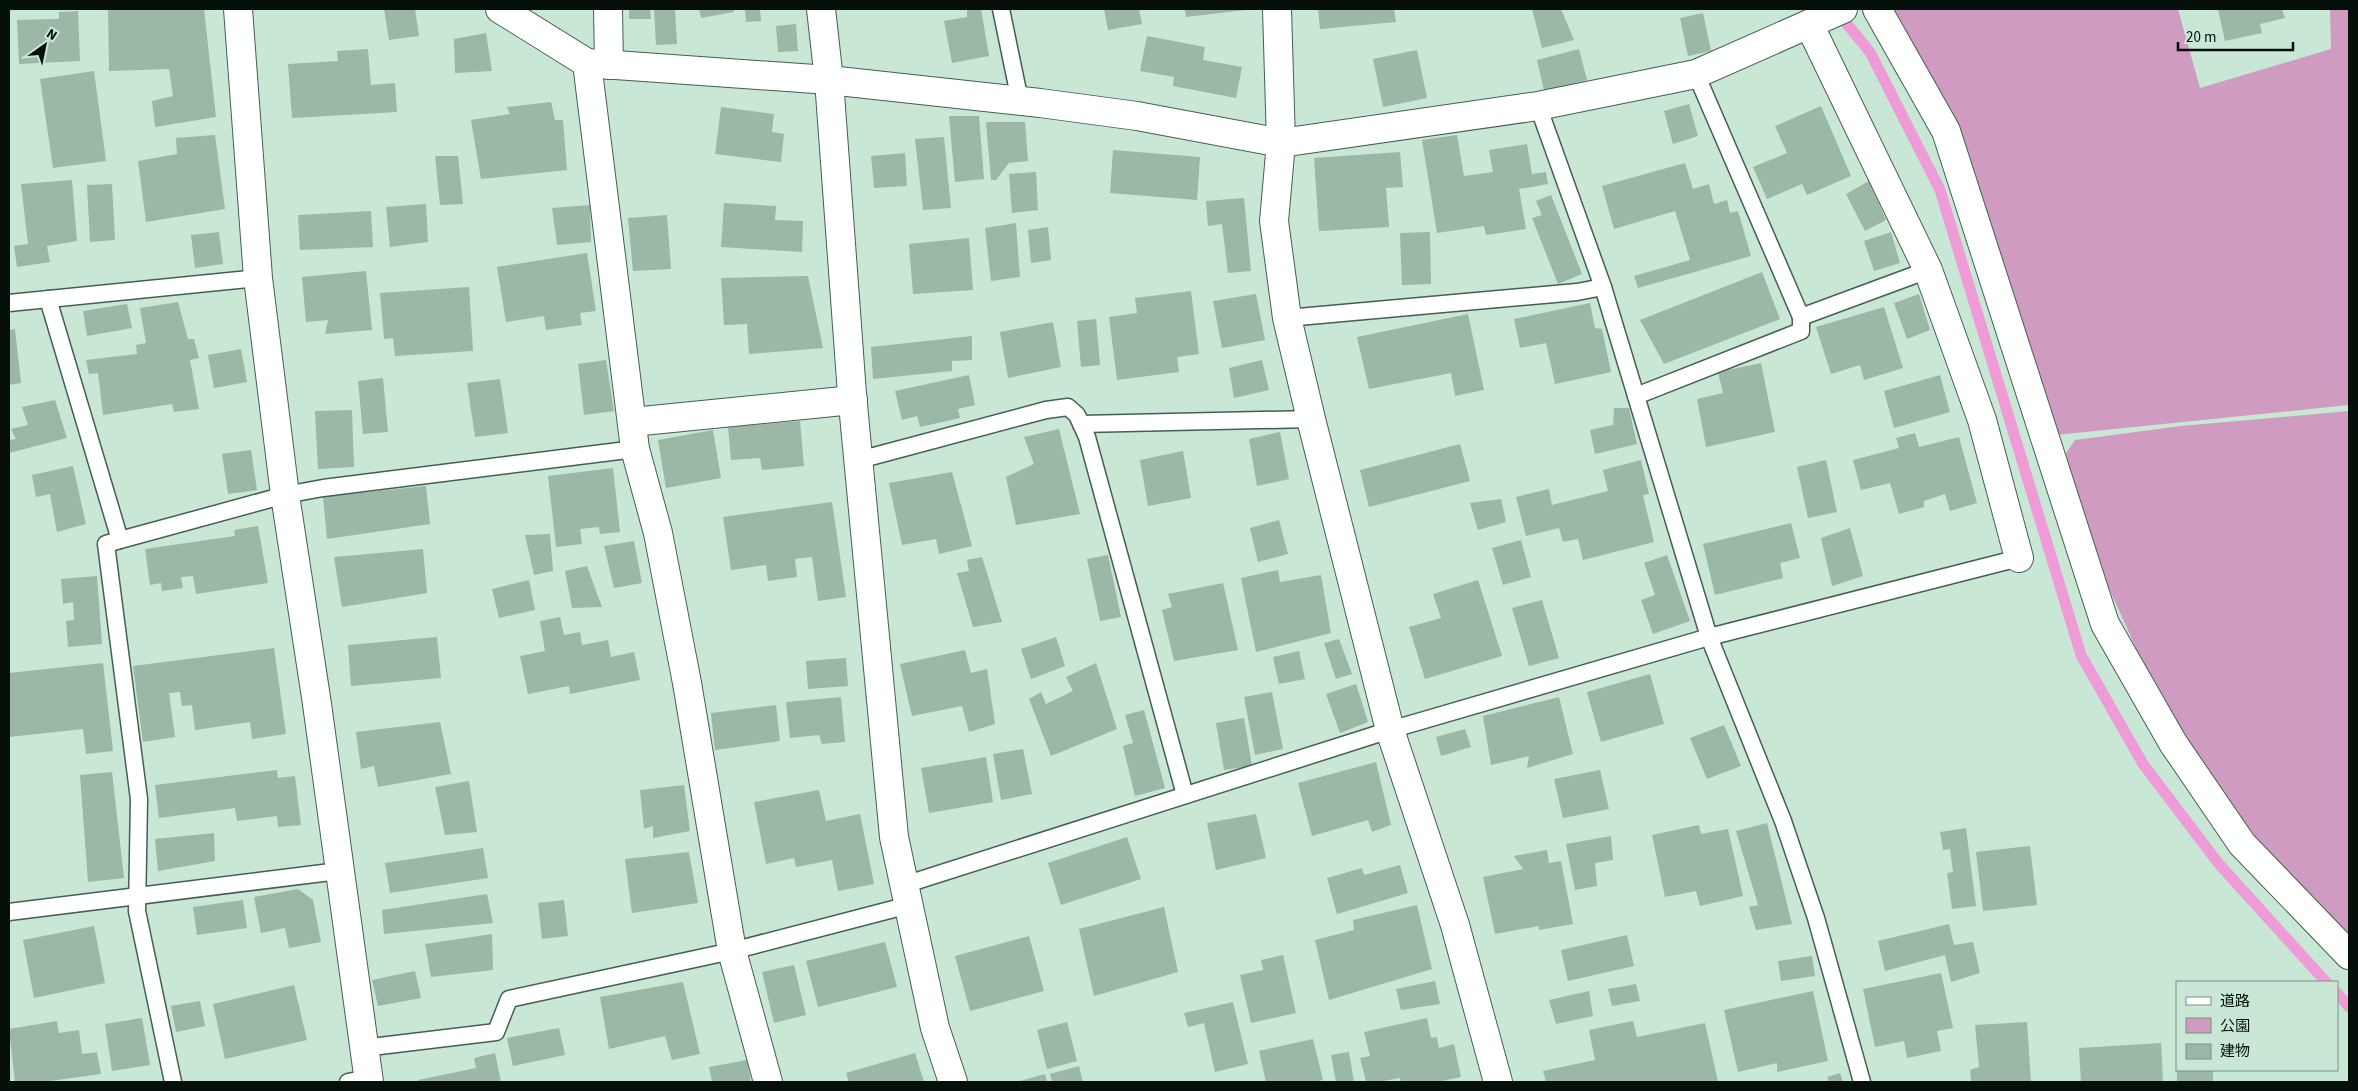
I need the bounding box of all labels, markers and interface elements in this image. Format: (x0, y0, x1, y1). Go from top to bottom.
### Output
north arrow (20, 20, 70, 70)
scale bar (2178, 20, 2293, 52)
text: N (42, 24, 61, 46)
text: 20 m (2186, 27, 2216, 48)
legend (2176, 981, 2338, 1071)
text: 道路 (2220, 991, 2250, 1012)
text: 公園 (2220, 1016, 2250, 1037)
text: 建物 (2220, 1041, 2250, 1062)

